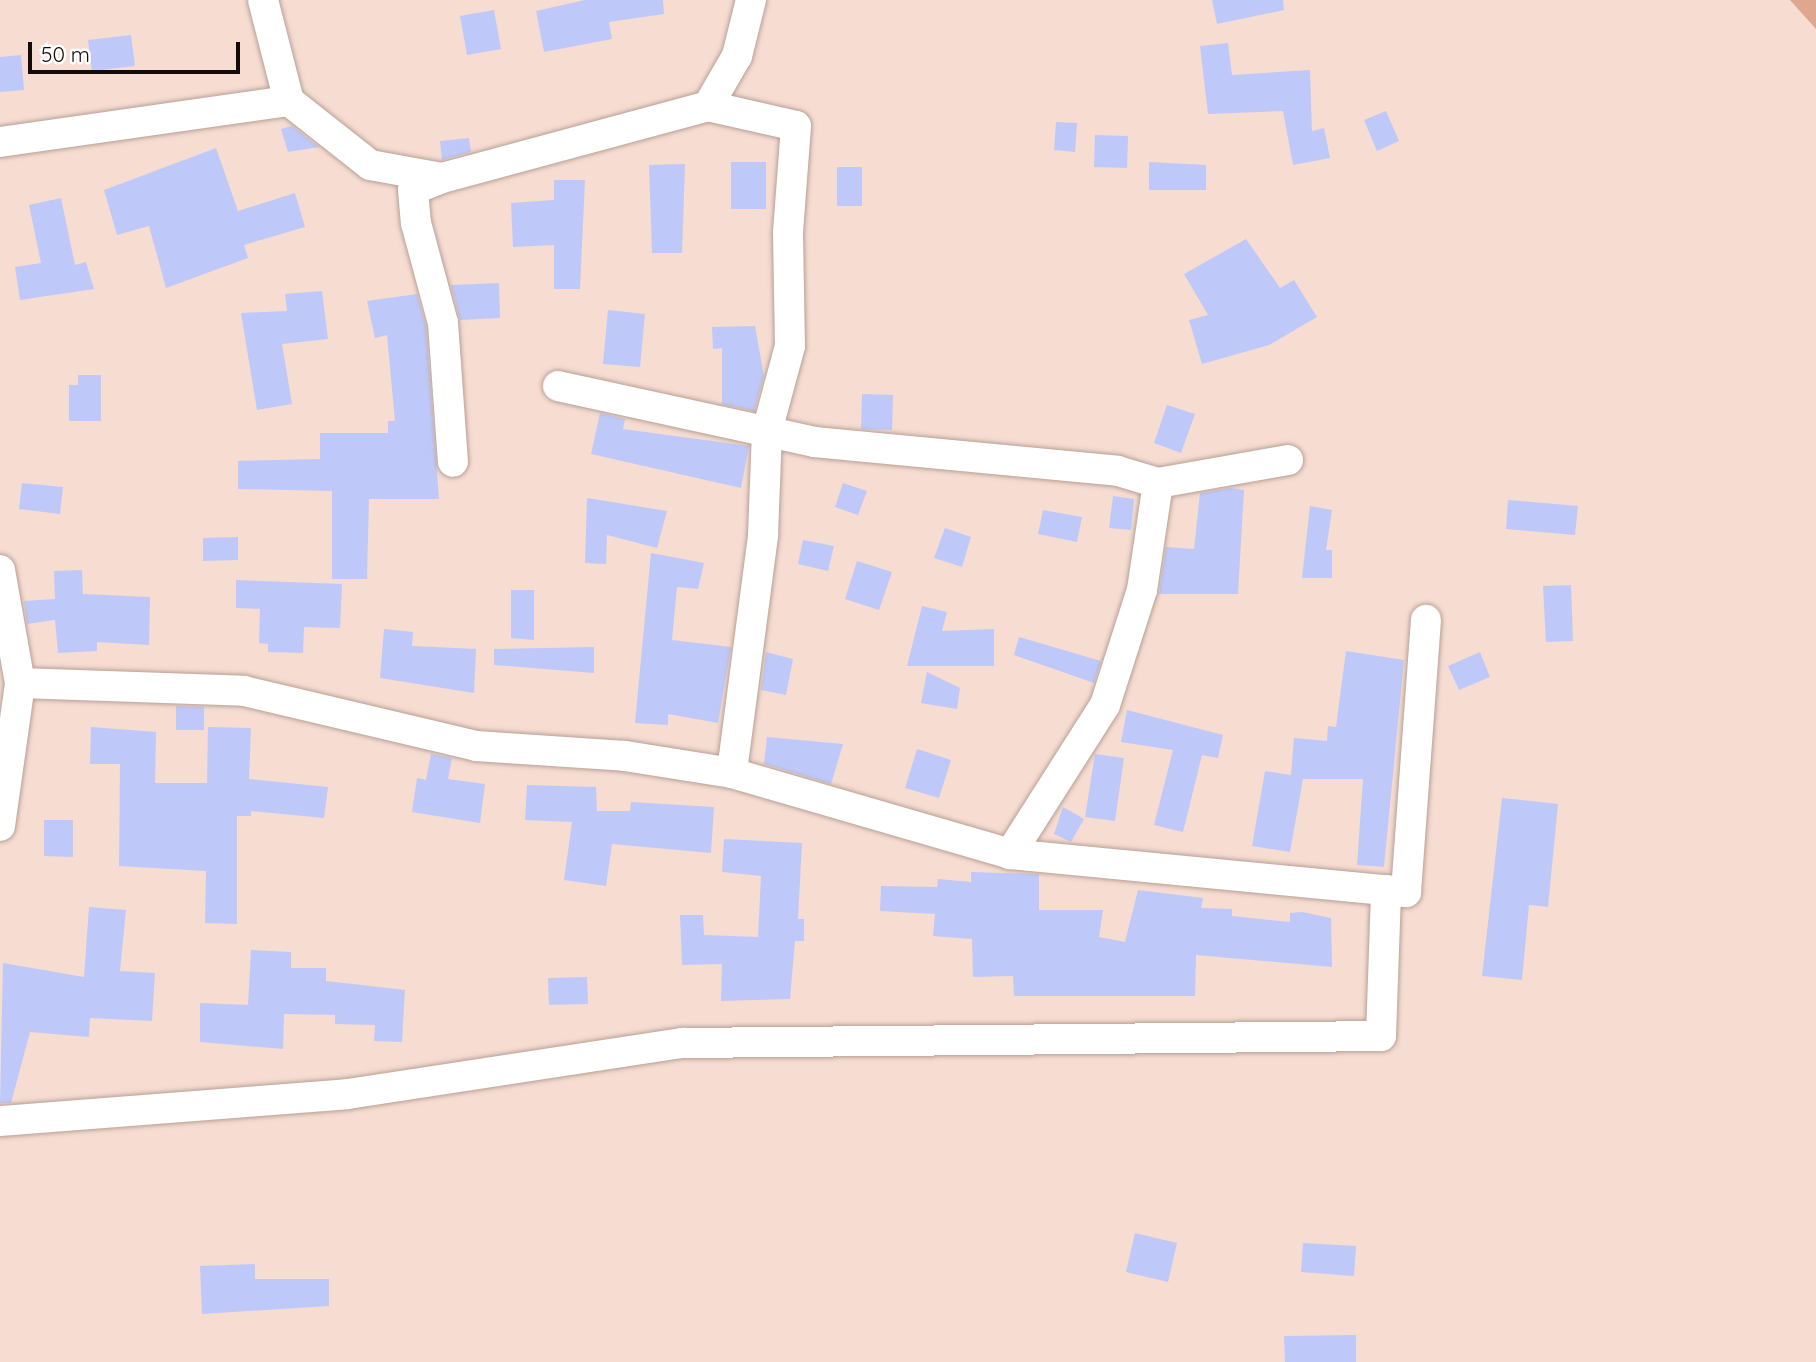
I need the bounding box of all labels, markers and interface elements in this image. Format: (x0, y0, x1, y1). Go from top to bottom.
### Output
scale bar (32, 28, 243, 72)
text: 50 m (41, 41, 90, 67)

